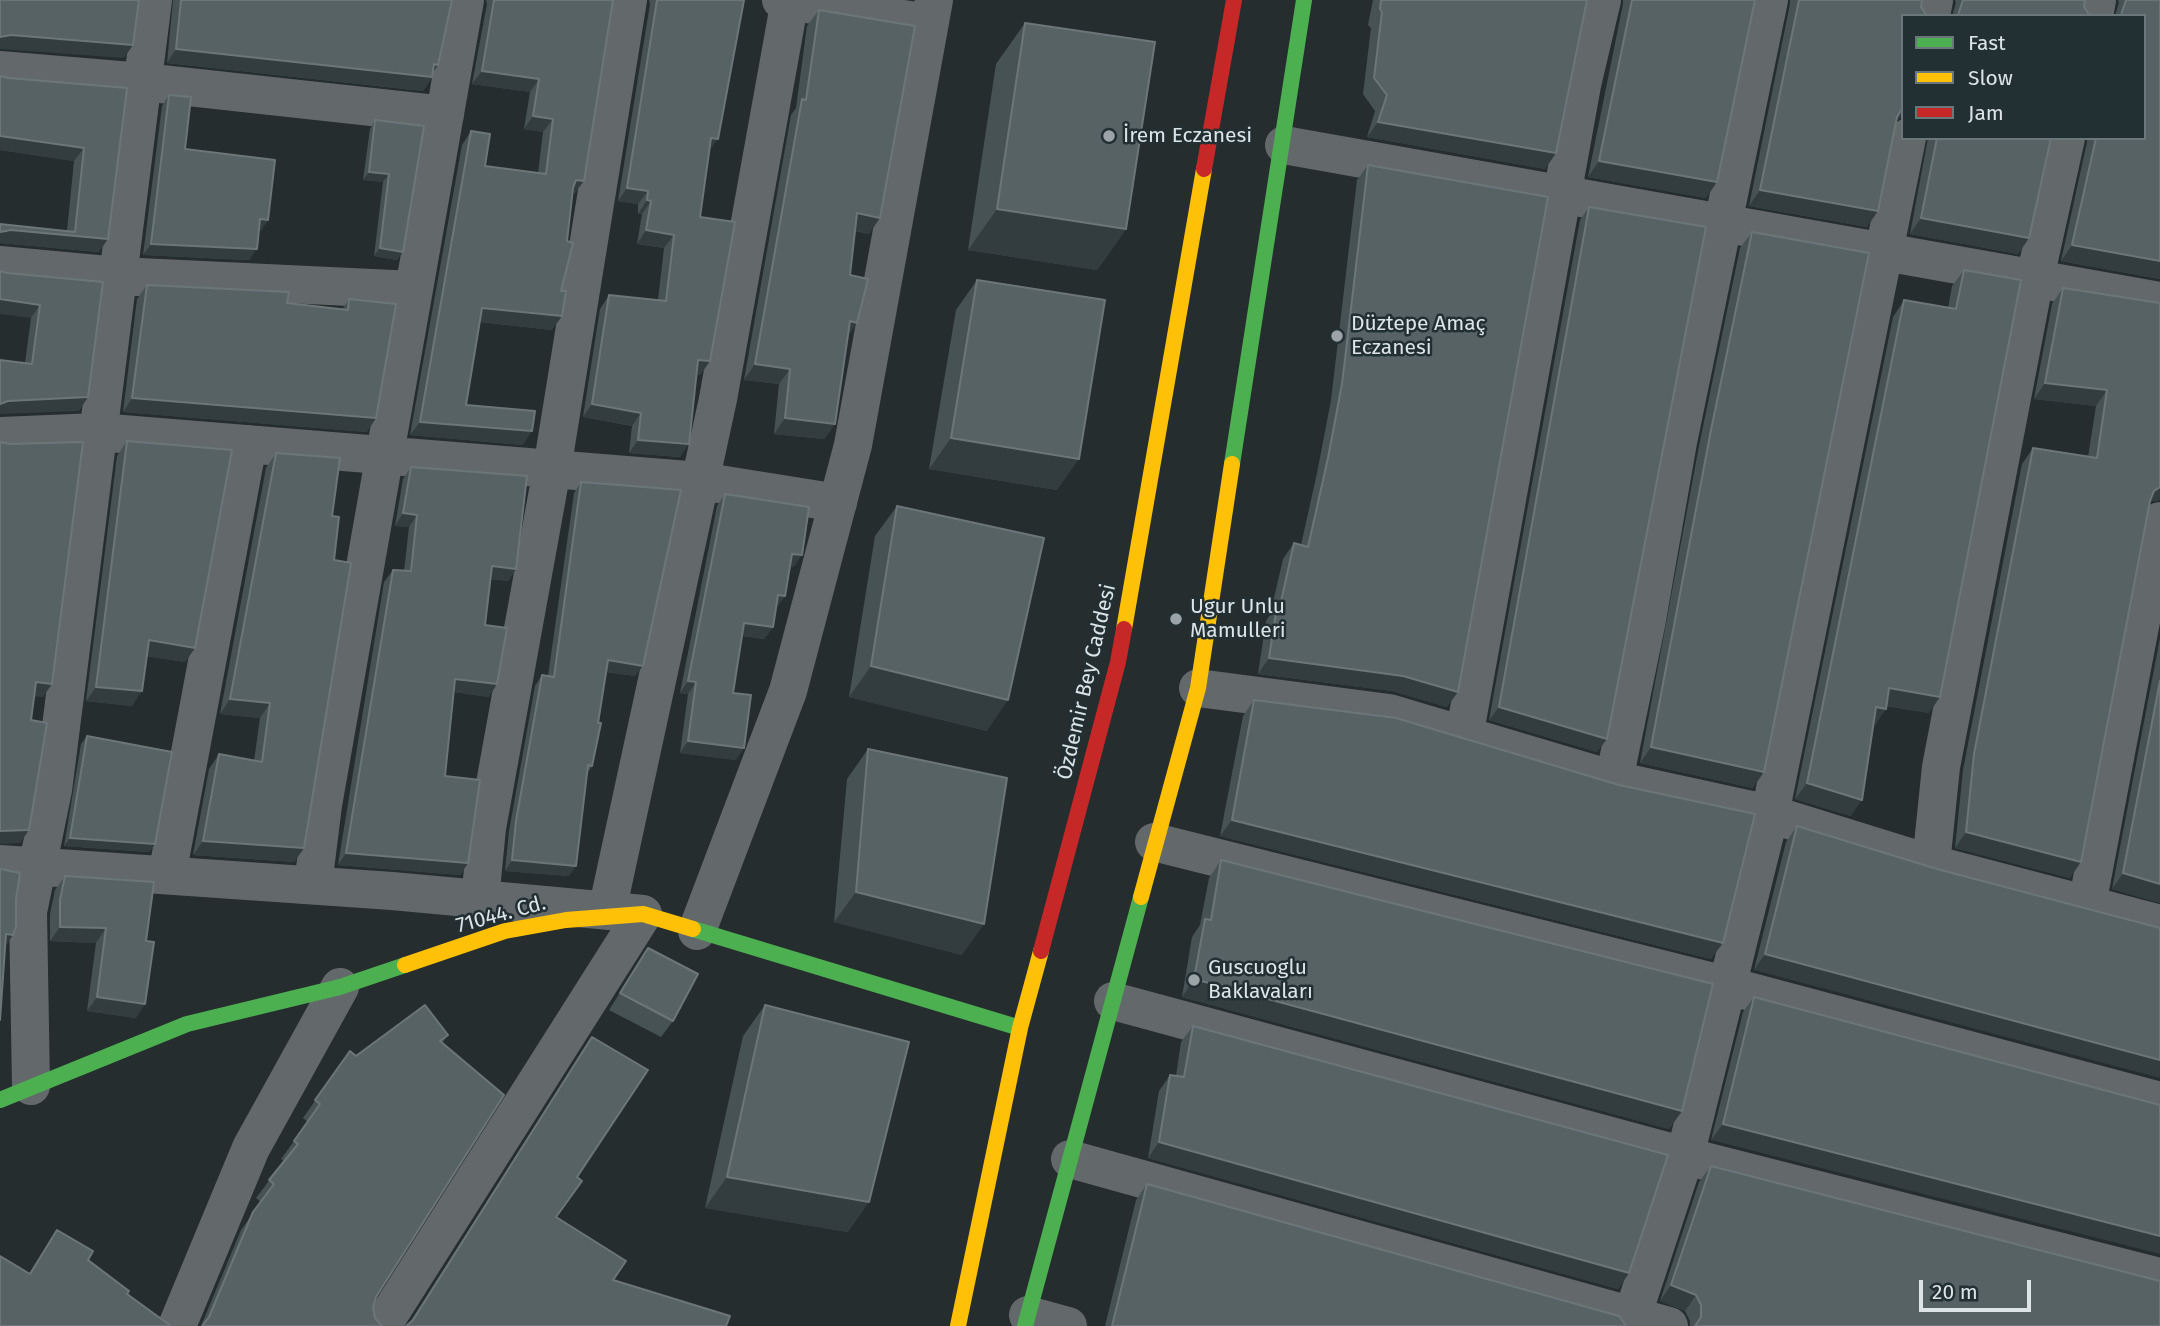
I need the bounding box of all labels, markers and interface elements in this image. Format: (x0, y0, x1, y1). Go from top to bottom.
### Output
legend (1901, 14, 2146, 140)
text: Fast (1968, 30, 2006, 56)
text: Slow (1968, 65, 2013, 91)
text: Jam (1968, 100, 2004, 126)
place label: İrem Eczanesi (1123, 123, 1252, 149)
marker: İrem Eczanesi (1101, 128, 1117, 144)
place label: Düztepe Amaç Eczanesi (1351, 311, 1486, 361)
marker: Düztepe Amaç Eczanesi (1329, 328, 1345, 344)
street label: Özdemir Bey Caddesi (1052, 582, 1122, 782)
place label: Ugur Unlu Mamulleri (1190, 594, 1286, 644)
marker: Ugur Unlu Mamulleri (1168, 611, 1184, 627)
street label: 71044. Cd. (453, 891, 549, 939)
place label: Guscuoglu Baklavaları (1208, 955, 1313, 1005)
marker: Guscuoglu Baklavaları (1186, 972, 1202, 988)
scale bar (1922, 1266, 2034, 1310)
text: 20 m (1932, 1279, 1978, 1305)

